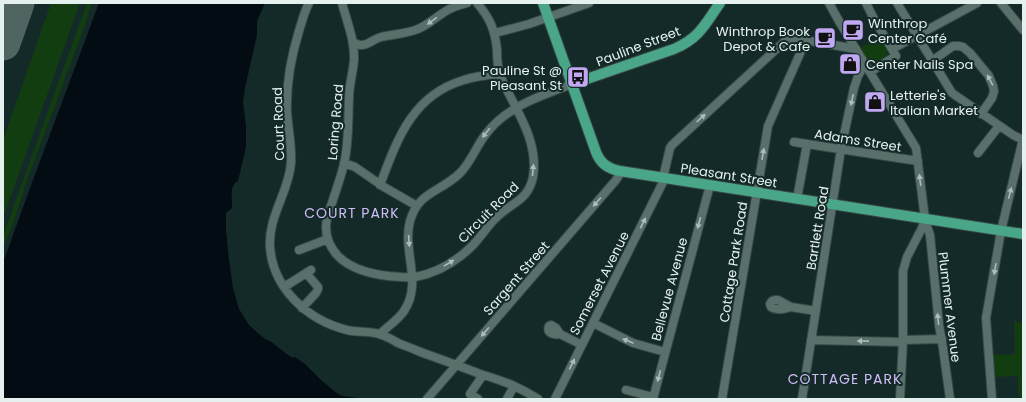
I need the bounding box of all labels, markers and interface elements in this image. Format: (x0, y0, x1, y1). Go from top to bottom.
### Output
place label: Winthrop Center Café (868, 14, 947, 48)
one-way arrow (427, 16, 438, 25)
cafe icon: Winthrop Center Café (840, 17, 866, 43)
street label: Pauline Street (593, 22, 683, 71)
place label: Winthrop Book Depot & Cafe (716, 22, 810, 56)
cafe icon: Winthrop Book Depot & Cafe (812, 25, 838, 51)
shop icon: Center Nails Spa (837, 51, 863, 77)
place label: Center Nails Spa (866, 55, 973, 74)
place label: Pauline St @ Pleasant St (482, 61, 562, 95)
bus stop icon: Pauline St @ Pleasant St (565, 64, 591, 90)
one-way arrow (986, 74, 993, 85)
street label: Loring Road (323, 83, 348, 161)
place label: Letterie's Italian Market (890, 86, 978, 120)
street label: Court Road (268, 87, 289, 161)
shop icon: Letterie's Italian Market (862, 89, 888, 115)
one-way arrow (848, 94, 854, 106)
one-way arrow (696, 113, 706, 123)
street label: Adams Street (813, 124, 903, 157)
one-way arrow (482, 128, 491, 139)
one-way arrow (761, 148, 767, 160)
street label: Pleasant Street (679, 158, 779, 193)
one-way arrow (530, 163, 537, 176)
one-way arrow (917, 174, 923, 186)
street label: Circuit Road (454, 178, 523, 247)
street label: Bartlett Road (802, 185, 833, 271)
one-way arrow (1007, 187, 1013, 199)
one-way arrow (592, 197, 601, 207)
street label: Cottage Park Road (715, 200, 752, 324)
district label: COURT PARK (304, 203, 400, 223)
one-way arrow (640, 217, 646, 229)
one-way arrow (696, 217, 702, 229)
street label: Somerset Avenue (565, 228, 634, 338)
one-way arrow (405, 235, 412, 247)
street label: Bellevue Avenue (647, 235, 692, 343)
street label: Sargent Street (479, 237, 554, 320)
street label: Plummer Avenue (933, 251, 966, 363)
one-way arrow (443, 260, 455, 267)
one-way arrow (991, 263, 997, 275)
one-way arrow (935, 313, 942, 325)
one-way arrow (480, 327, 489, 338)
one-way arrow (621, 337, 633, 343)
one-way arrow (856, 338, 869, 344)
one-way arrow (569, 358, 575, 370)
district label: COTTAGE PARK (788, 369, 902, 389)
one-way arrow (656, 370, 662, 382)

